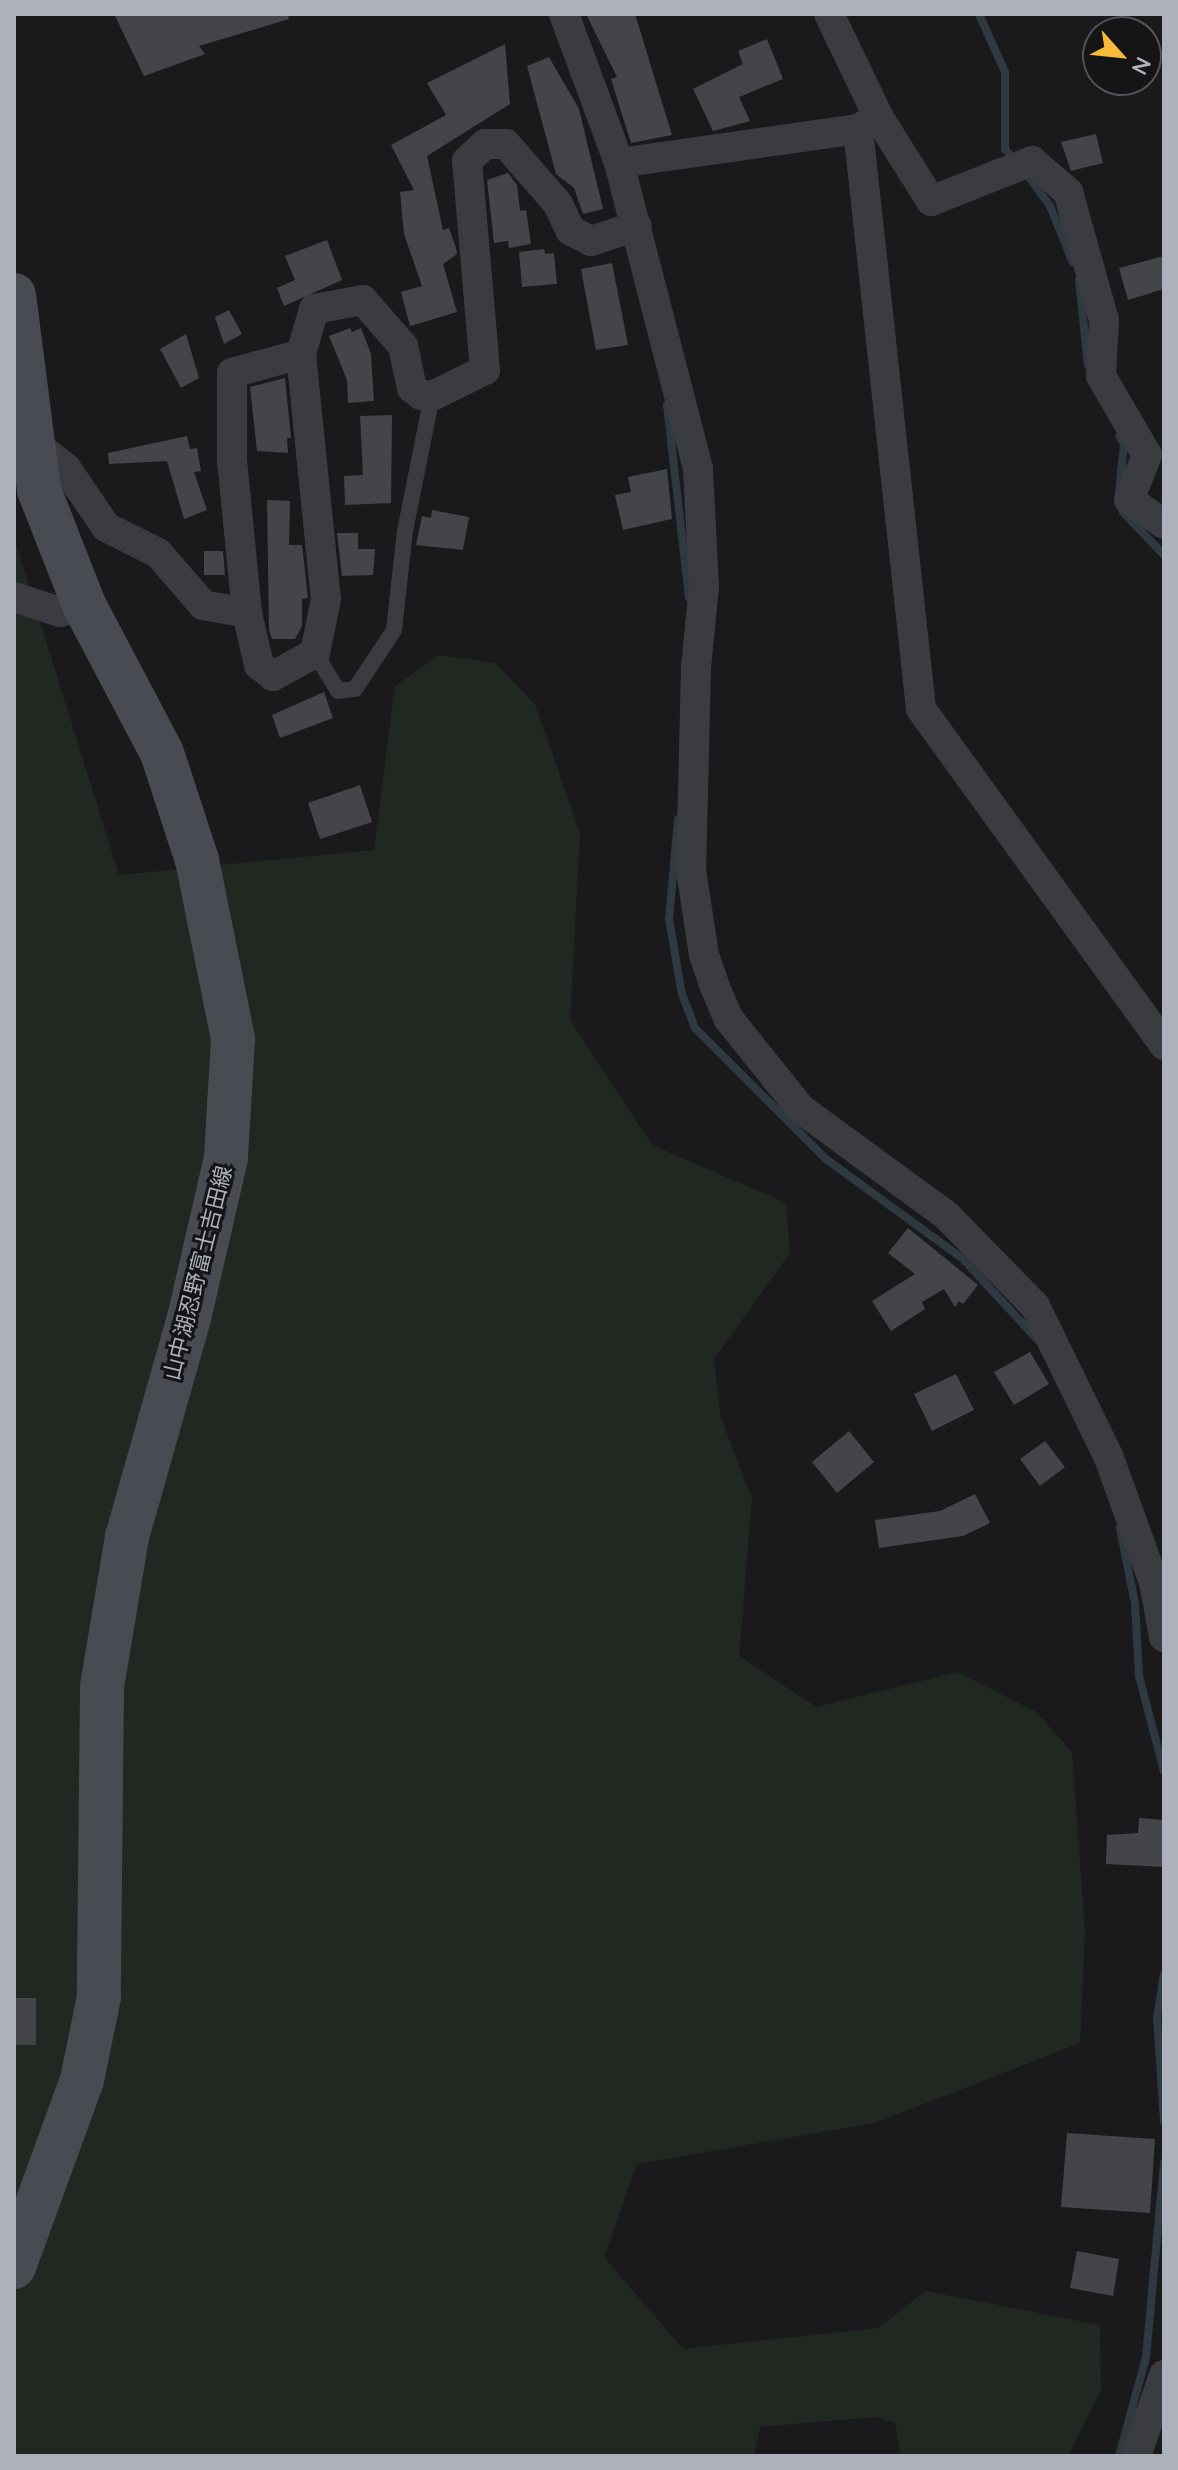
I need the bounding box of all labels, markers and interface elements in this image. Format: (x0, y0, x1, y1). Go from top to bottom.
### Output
north arrow (1082, 16, 1162, 96)
text: N (1125, 52, 1158, 80)
street label: 山中湖忍野富士吉田線 (159, 1163, 237, 1383)

